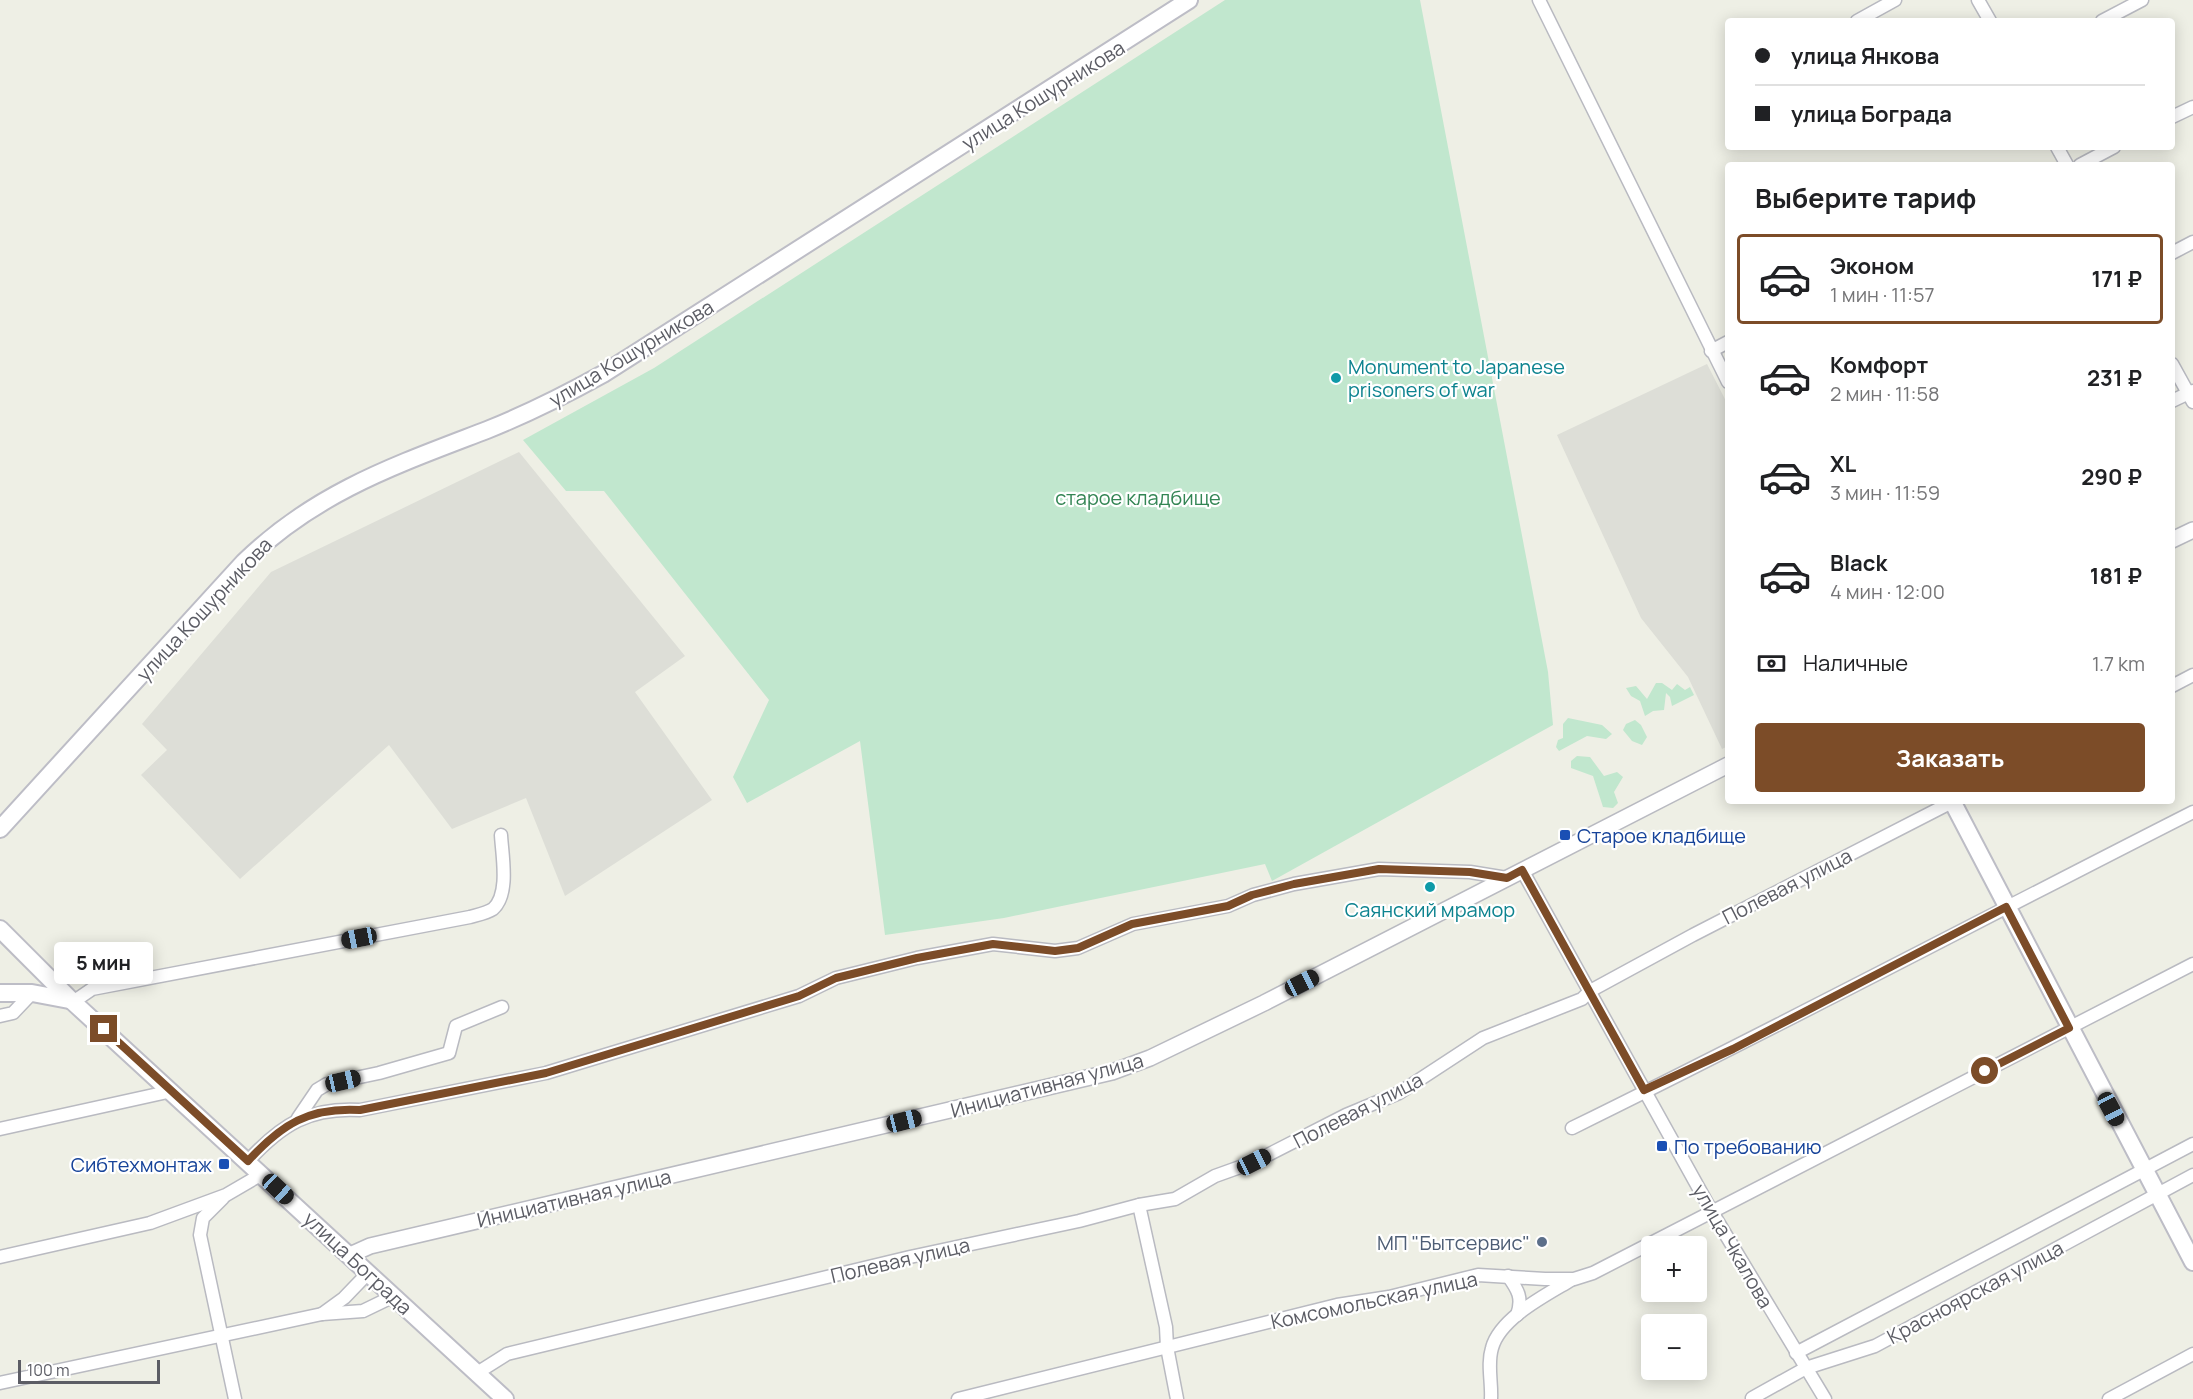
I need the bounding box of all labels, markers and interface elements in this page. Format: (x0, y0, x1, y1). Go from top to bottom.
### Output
street label: улица Кошурникова (956, 34, 1130, 156)
text: улица Янкова (1791, 41, 1939, 71)
text: улица Бограда (1791, 99, 1952, 129)
text: Выберите тариф (1755, 179, 1976, 216)
text: Эконом (1830, 251, 1914, 281)
icon: car (1758, 252, 1812, 306)
text: 171 ₽ (2092, 264, 2142, 294)
text: 1 мин · 11:57 (1830, 281, 1935, 308)
street label: улица Кошурникова (544, 293, 718, 413)
text: Комфорт (1830, 350, 1928, 380)
icon: car (1758, 351, 1812, 405)
place label: Monument to Japanese prisoners of war (1348, 353, 1565, 403)
text: 231 ₽ (2087, 363, 2142, 393)
marker: Monument to Japanese prisoners of war (1329, 371, 1343, 385)
text: 2 мин · 11:58 (1830, 380, 1940, 407)
text: XL (1830, 449, 1856, 479)
icon: car (1758, 450, 1812, 504)
text: 290 ₽ (2081, 462, 2142, 492)
text: 3 мин · 11:59 (1830, 479, 1940, 506)
park label: старое кладбище (1055, 484, 1221, 511)
street label: улица Кошурникова (130, 531, 278, 687)
text: Black (1830, 548, 1887, 578)
icon: car (1758, 549, 1812, 603)
text: 181 ₽ (2090, 561, 2142, 591)
text: 4 мин · 12:00 (1830, 578, 1945, 605)
icon: cash (1755, 647, 1788, 680)
text: Наличные (1803, 648, 1908, 678)
text: 1.7 km (2092, 650, 2145, 677)
button: Заказать (1755, 723, 2145, 792)
place label: Старое кладбище (1577, 822, 1746, 849)
marker: Старое кладбище (1558, 828, 1572, 842)
street label: Полевая улица (1718, 842, 1856, 930)
marker: Саянский мрамор (1423, 880, 1437, 894)
place label: Саянский мрамор (1345, 896, 1515, 923)
car (340, 926, 378, 950)
callout: 5 мин (54, 942, 154, 984)
text: 5 мин (76, 949, 131, 976)
car (1282, 967, 1322, 999)
route end (90, 1015, 117, 1042)
street label: Инициативная улица (948, 1046, 1146, 1124)
route start (1971, 1057, 1998, 1084)
street label: Полевая улица (1289, 1066, 1427, 1154)
car (323, 1068, 363, 1094)
car (2095, 1089, 2127, 1129)
car (884, 1108, 924, 1134)
place label: По требованию (1674, 1133, 1822, 1160)
marker: По требованию (1655, 1139, 1669, 1153)
car (1234, 1146, 1274, 1178)
place label: Сибтехмонтаж (71, 1151, 212, 1178)
marker: Сибтехмонтаж (217, 1157, 231, 1171)
street label: Инициативная улица (474, 1163, 674, 1233)
car (259, 1170, 297, 1208)
street label: улица Чкалова (1686, 1179, 1780, 1313)
street label: улица Бограда (298, 1205, 418, 1321)
place label: МП "Бытсервис" (1377, 1229, 1530, 1256)
street label: Полевая улица (828, 1231, 972, 1289)
street label: Красноярская улица (1882, 1234, 2068, 1350)
marker: МП "Бытсервис" (1535, 1235, 1549, 1249)
map controls (1641, 1236, 1707, 1380)
button: + (1641, 1236, 1707, 1302)
street label: Комсомольская улица (1268, 1265, 1480, 1335)
button: − (1641, 1314, 1707, 1380)
scale bar (18, 1357, 160, 1384)
text: 100 m (27, 1359, 70, 1381)

